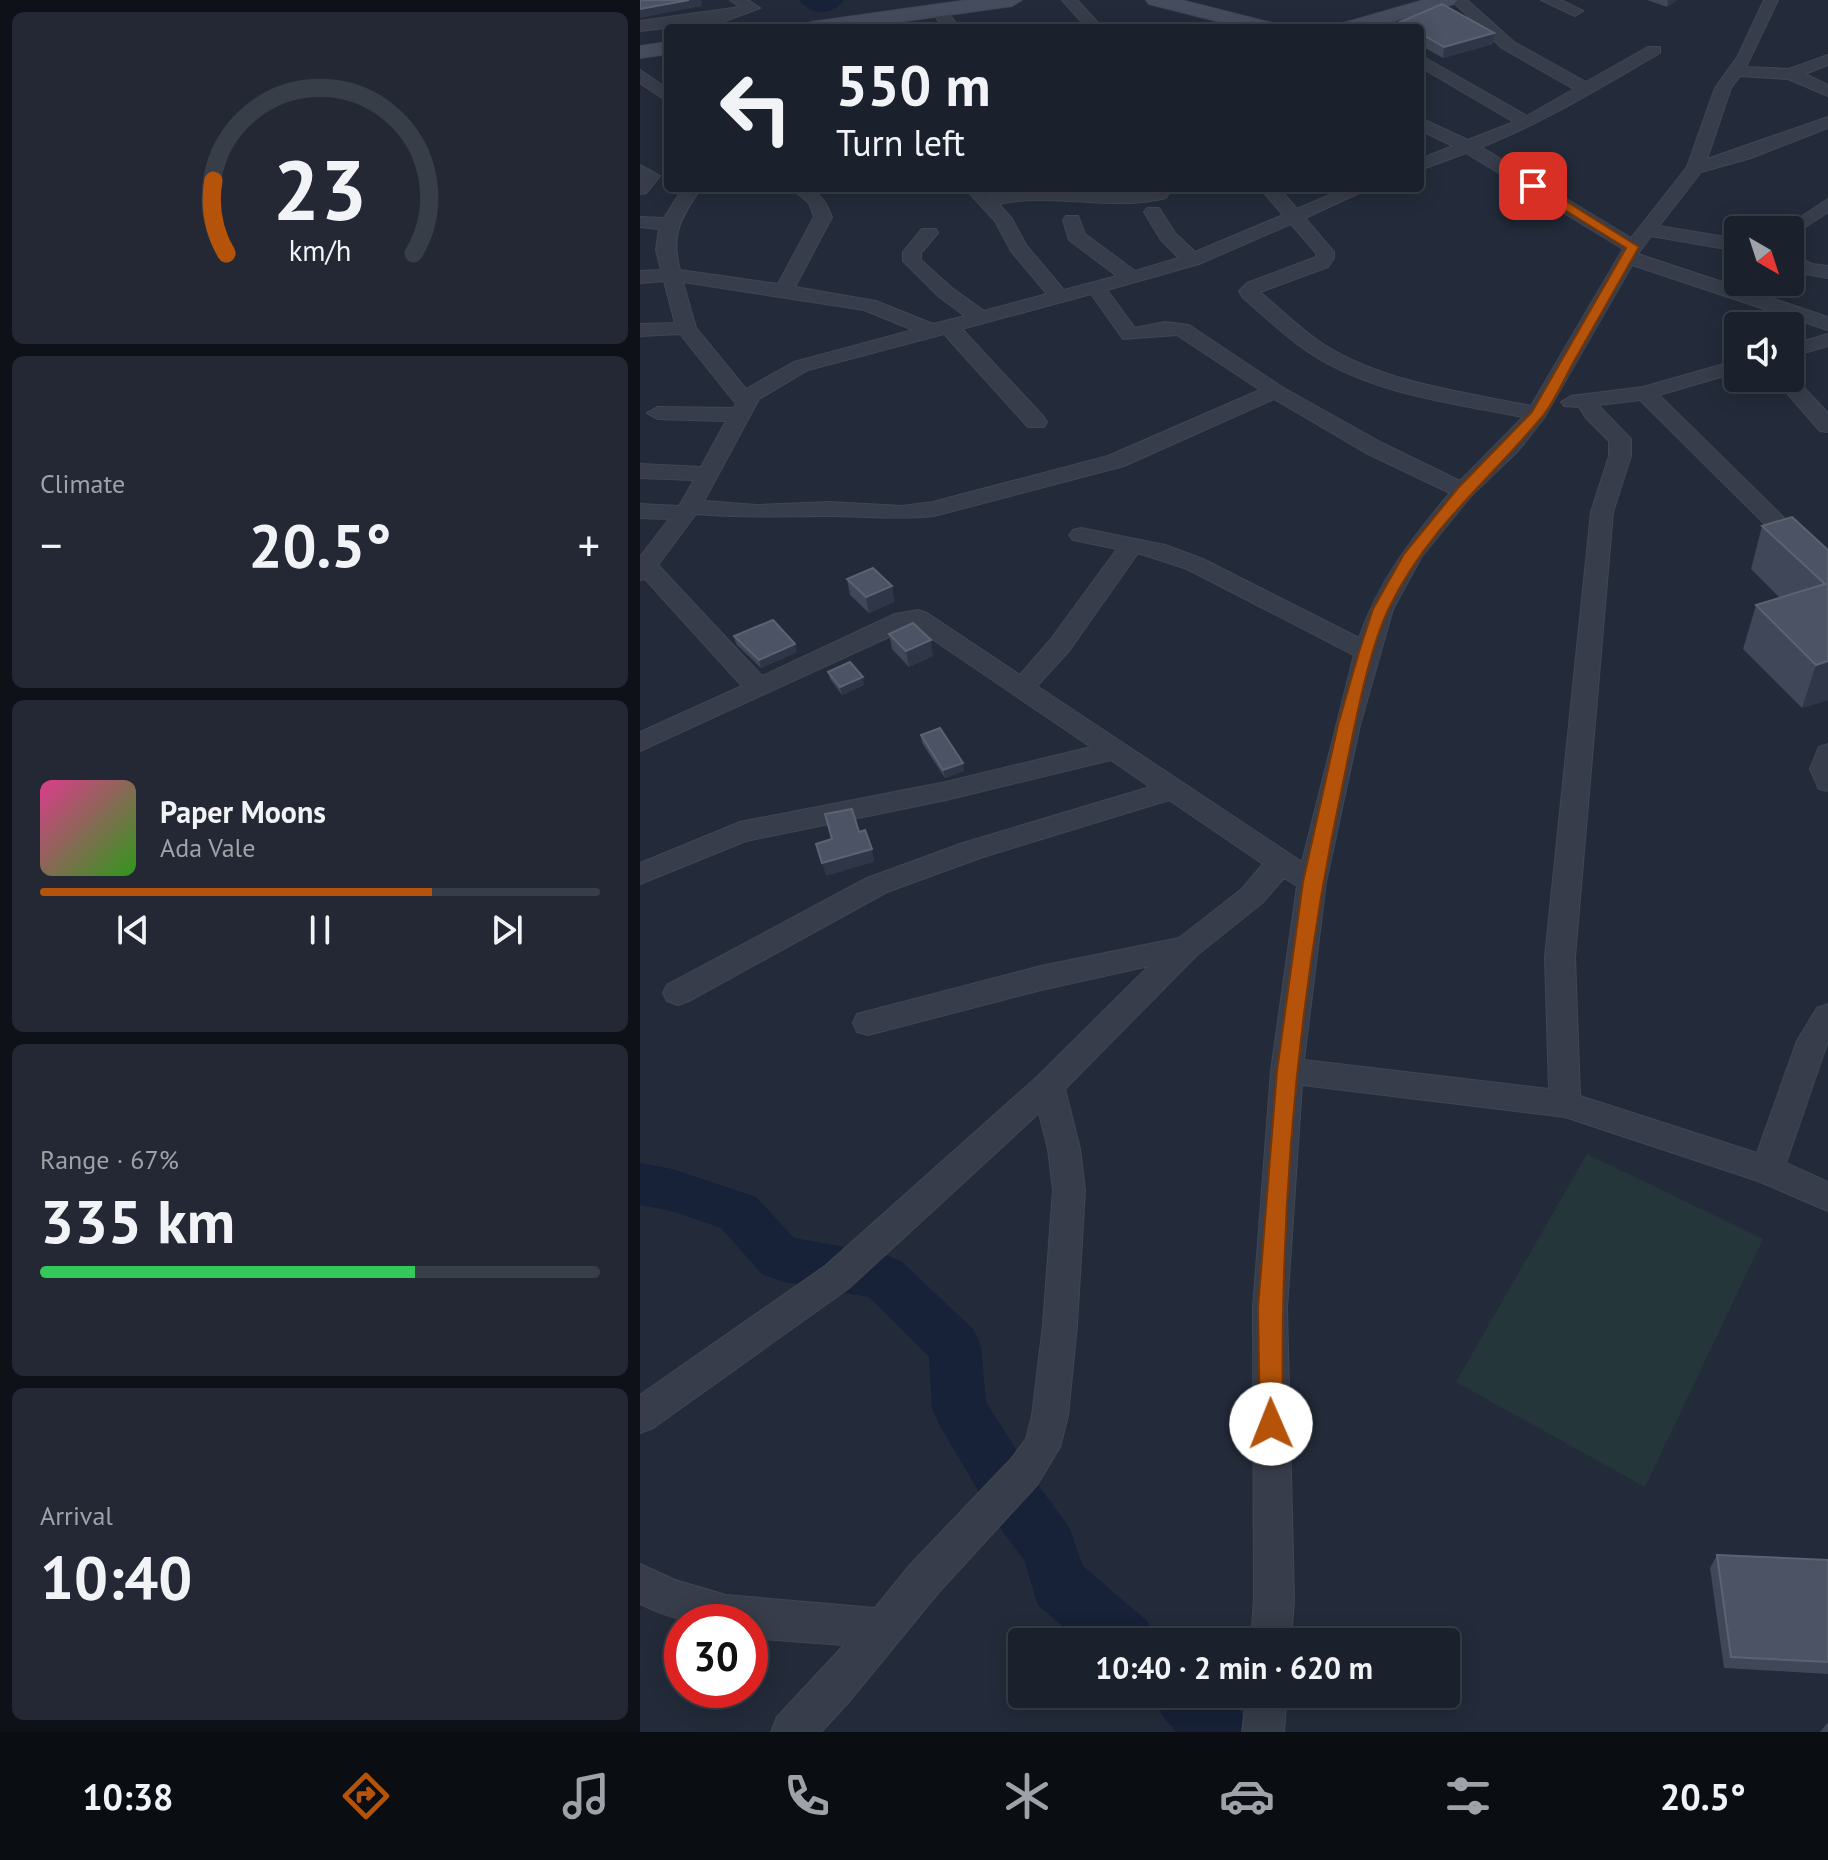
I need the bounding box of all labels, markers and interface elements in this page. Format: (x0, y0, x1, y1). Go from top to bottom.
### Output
text: 550 m (836, 49, 991, 121)
icon: left (704, 56, 808, 160)
text: Turn left (836, 119, 965, 166)
text: 23 (273, 135, 367, 243)
pin (1499, 152, 1567, 220)
icon: arrive (1511, 164, 1555, 208)
north arrow (1724, 216, 1804, 296)
map controls (1724, 216, 1804, 392)
text: km/h (289, 232, 351, 269)
button: sound (1724, 312, 1804, 392)
text: Climate (40, 467, 125, 500)
text: 20.5° (248, 506, 392, 584)
text: − (40, 516, 62, 573)
text: + (578, 516, 600, 573)
text: Paper Moons (160, 792, 326, 831)
text: Ada Vale (160, 831, 255, 864)
icon: previous (111, 908, 155, 952)
icon: pause (298, 908, 342, 952)
icon: next (485, 908, 529, 952)
text: Range · 67% (40, 1143, 179, 1176)
text: 335 km (40, 1182, 235, 1260)
position arrow (1229, 1382, 1313, 1466)
text: Arrival (40, 1499, 113, 1532)
text: 10:40 (40, 1538, 192, 1616)
speed limit sign: 30 (664, 1604, 768, 1708)
text: 10:40 · 2 min · 620 m (1095, 1648, 1373, 1687)
icon: directions (338, 1768, 394, 1824)
icon: music (558, 1768, 614, 1824)
icon: phone (779, 1768, 835, 1824)
icon: climate (999, 1768, 1055, 1824)
icon: car (1219, 1768, 1275, 1824)
icon: filters (1440, 1768, 1496, 1824)
text: 10:38 (82, 1773, 174, 1820)
text: 20.5° (1660, 1773, 1746, 1820)

